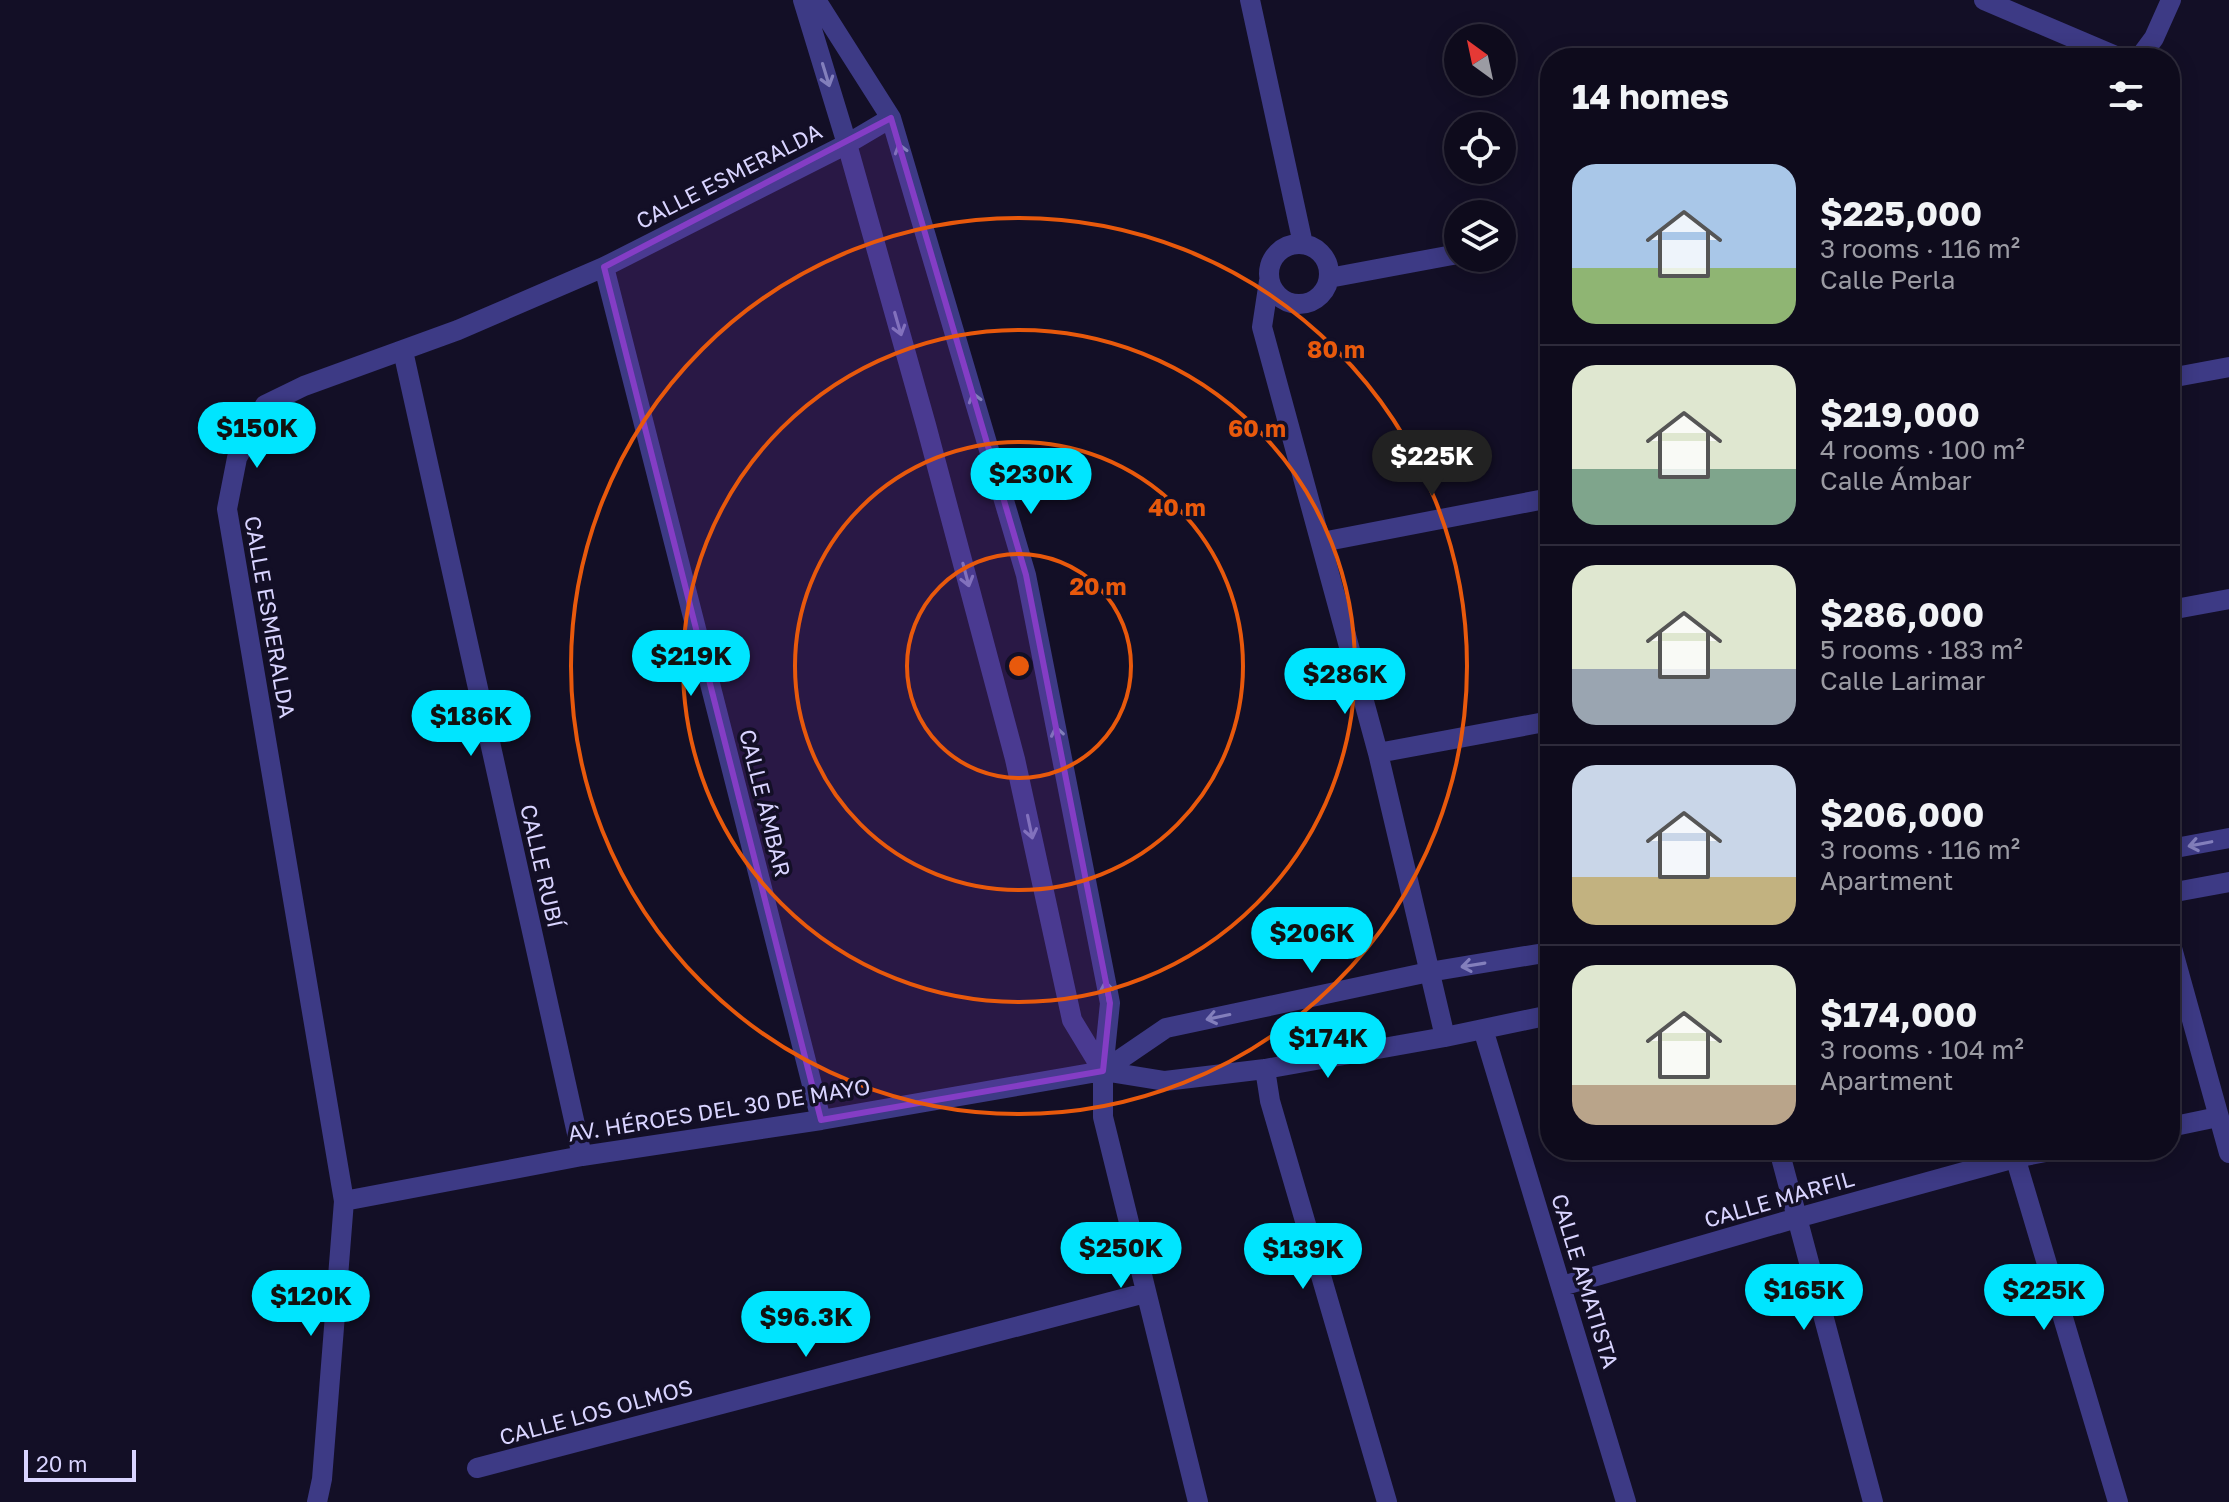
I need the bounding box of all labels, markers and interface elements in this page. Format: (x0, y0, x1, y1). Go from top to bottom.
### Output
north arrow (1444, 24, 1516, 96)
map controls (1444, 24, 1516, 272)
one-way arrow (819, 62, 834, 87)
icon: filters (2104, 74, 2148, 118)
text: 14 homes (1572, 76, 1729, 116)
button: locate (1444, 112, 1516, 184)
street label: CALLE ESMERALDA (631, 117, 826, 234)
one-way arrow (894, 142, 909, 168)
text: $225,000 (1820, 193, 1982, 233)
icon: home (1636, 196, 1732, 292)
button: layers (1444, 200, 1516, 272)
text: 3 rooms · 116 m² (1820, 233, 2020, 264)
text: Calle Perla (1820, 264, 1955, 295)
one-way arrow (891, 311, 906, 337)
text: 80 m (1307, 334, 1365, 363)
one-way arrow (968, 392, 983, 418)
text: $219,000 (1820, 394, 1980, 434)
icon: home (1636, 397, 1732, 493)
pin: $150K (201, 402, 313, 470)
text: $150K (216, 412, 298, 443)
text: 60 m (1228, 413, 1286, 442)
pin: $225K (1376, 430, 1488, 498)
text: 4 rooms · 100 m² (1820, 434, 2025, 465)
text: $225K (1390, 440, 1474, 471)
pin: $230K (975, 448, 1087, 516)
text: $230K (989, 458, 1073, 489)
text: Calle Ámbar (1820, 465, 1972, 496)
text: 40 m (1148, 492, 1206, 521)
street label: CALLE ESMERALDA (239, 514, 302, 720)
one-way arrow (960, 562, 975, 588)
text: 20 m (1069, 571, 1127, 600)
text: $286,000 (1820, 594, 1984, 634)
icon: home (1636, 597, 1732, 693)
pin: $219K (635, 630, 747, 698)
text: 5 rooms · 183 m² (1820, 634, 2023, 665)
text: $219K (650, 640, 732, 671)
pin: $286K (1289, 648, 1401, 716)
centre of rings (1005, 652, 1033, 680)
text: $286K (1302, 658, 1388, 689)
text: Calle Larimar (1820, 665, 1985, 696)
pin: $186K (415, 690, 527, 758)
text: $186K (430, 700, 512, 731)
street label: CALLE ÁMBAR (734, 726, 797, 879)
one-way arrow (1050, 726, 1065, 751)
text: $206,000 (1820, 794, 1984, 834)
icon: home (1636, 797, 1732, 893)
street label: CALLE RUBÍ (515, 802, 570, 931)
one-way arrow (1023, 814, 1038, 840)
text: 3 rooms · 116 m² (1820, 834, 2020, 865)
one-way arrow (2187, 837, 2213, 852)
text: Apartment (1820, 865, 1953, 896)
pin: $206K (1256, 907, 1368, 975)
text: $206K (1269, 917, 1355, 948)
one-way arrow (1461, 958, 1486, 973)
one-way arrow (1099, 981, 1114, 1006)
text: $174,000 (1820, 994, 1977, 1034)
icon: home (1636, 997, 1732, 1093)
one-way arrow (1206, 1010, 1232, 1025)
pin: $174K (1272, 1012, 1384, 1080)
text: $174K (1288, 1022, 1368, 1053)
text: 3 rooms · 104 m² (1820, 1034, 2024, 1065)
text: Apartment (1820, 1065, 1953, 1096)
street label: AV. HÉROES DEL 30 DE MAYO (566, 1072, 872, 1147)
street label: CALLE MARFIL (1701, 1164, 1857, 1233)
street label: CALLE AMATISTA (1546, 1190, 1625, 1372)
pin: $250K (1065, 1222, 1177, 1290)
pin: $139K (1247, 1223, 1359, 1291)
text: $250K (1079, 1232, 1163, 1263)
text: $139K (1262, 1233, 1344, 1264)
pin: $165K (1748, 1264, 1860, 1332)
pin: $225K (1988, 1264, 2100, 1332)
pin: $120K (255, 1270, 367, 1338)
text: $165K (1763, 1274, 1845, 1305)
text: $225K (2002, 1274, 2086, 1305)
text: $120K (270, 1280, 352, 1311)
pin: $96.3K (741, 1291, 871, 1359)
text: $96.3K (759, 1301, 853, 1332)
street label: CALLE LOS OLMOS (496, 1373, 695, 1450)
scale bar (24, 1446, 136, 1482)
text: 20 m (36, 1450, 87, 1477)

